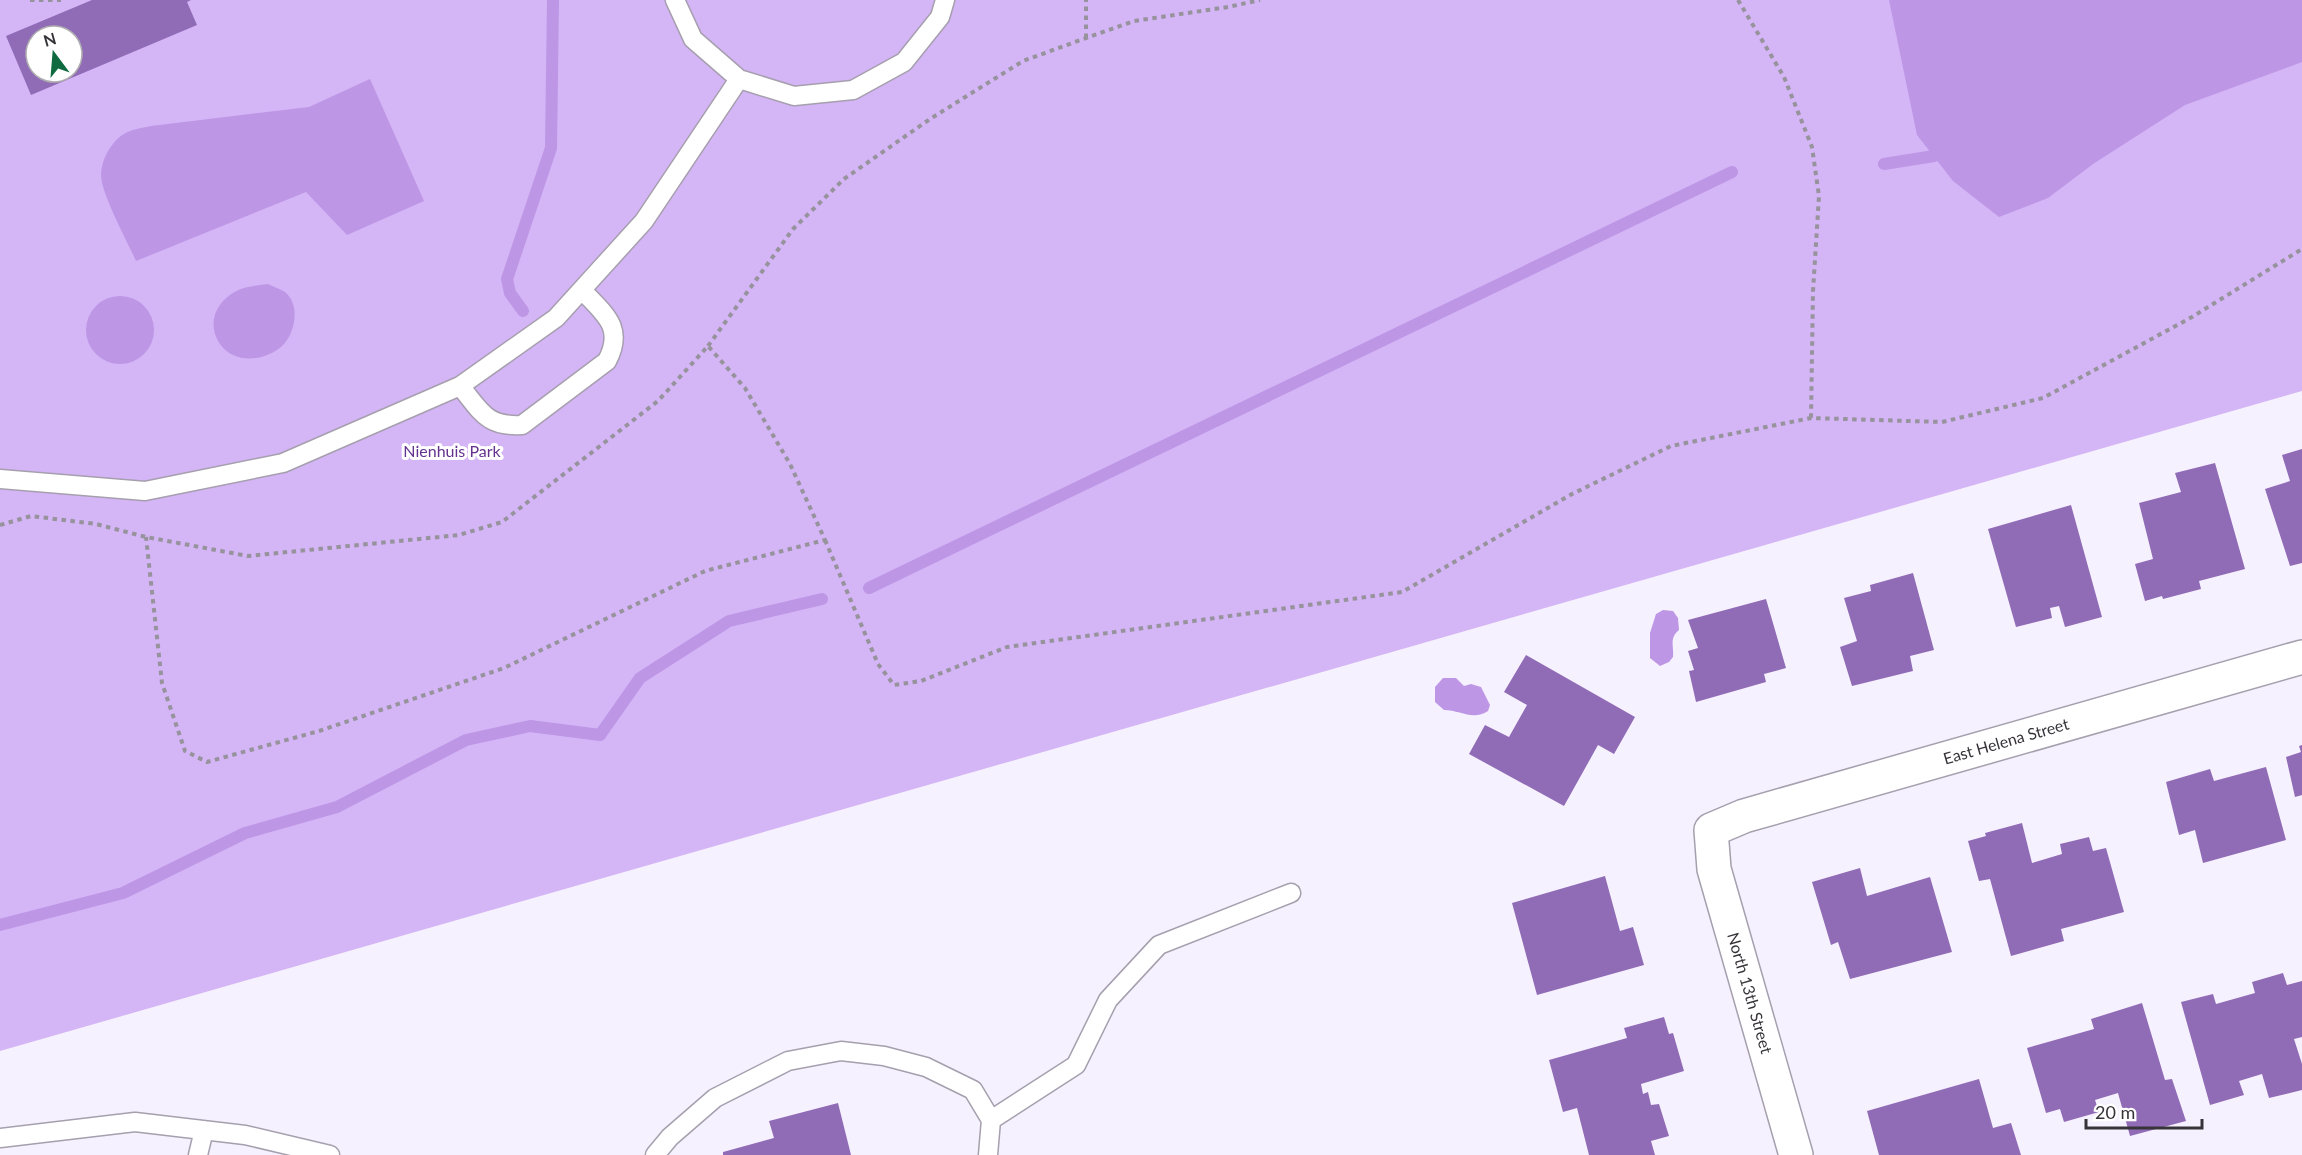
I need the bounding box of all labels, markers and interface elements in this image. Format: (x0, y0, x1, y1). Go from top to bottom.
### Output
north arrow (24, 24, 84, 84)
text: N (41, 28, 58, 50)
park label: Nienhuis Park (403, 441, 502, 460)
street label: East Helena Street (1941, 713, 2071, 768)
street label: North 13th Street (1724, 930, 1777, 1056)
scale bar (2086, 1092, 2202, 1130)
text: 20 m (2095, 1101, 2135, 1123)

